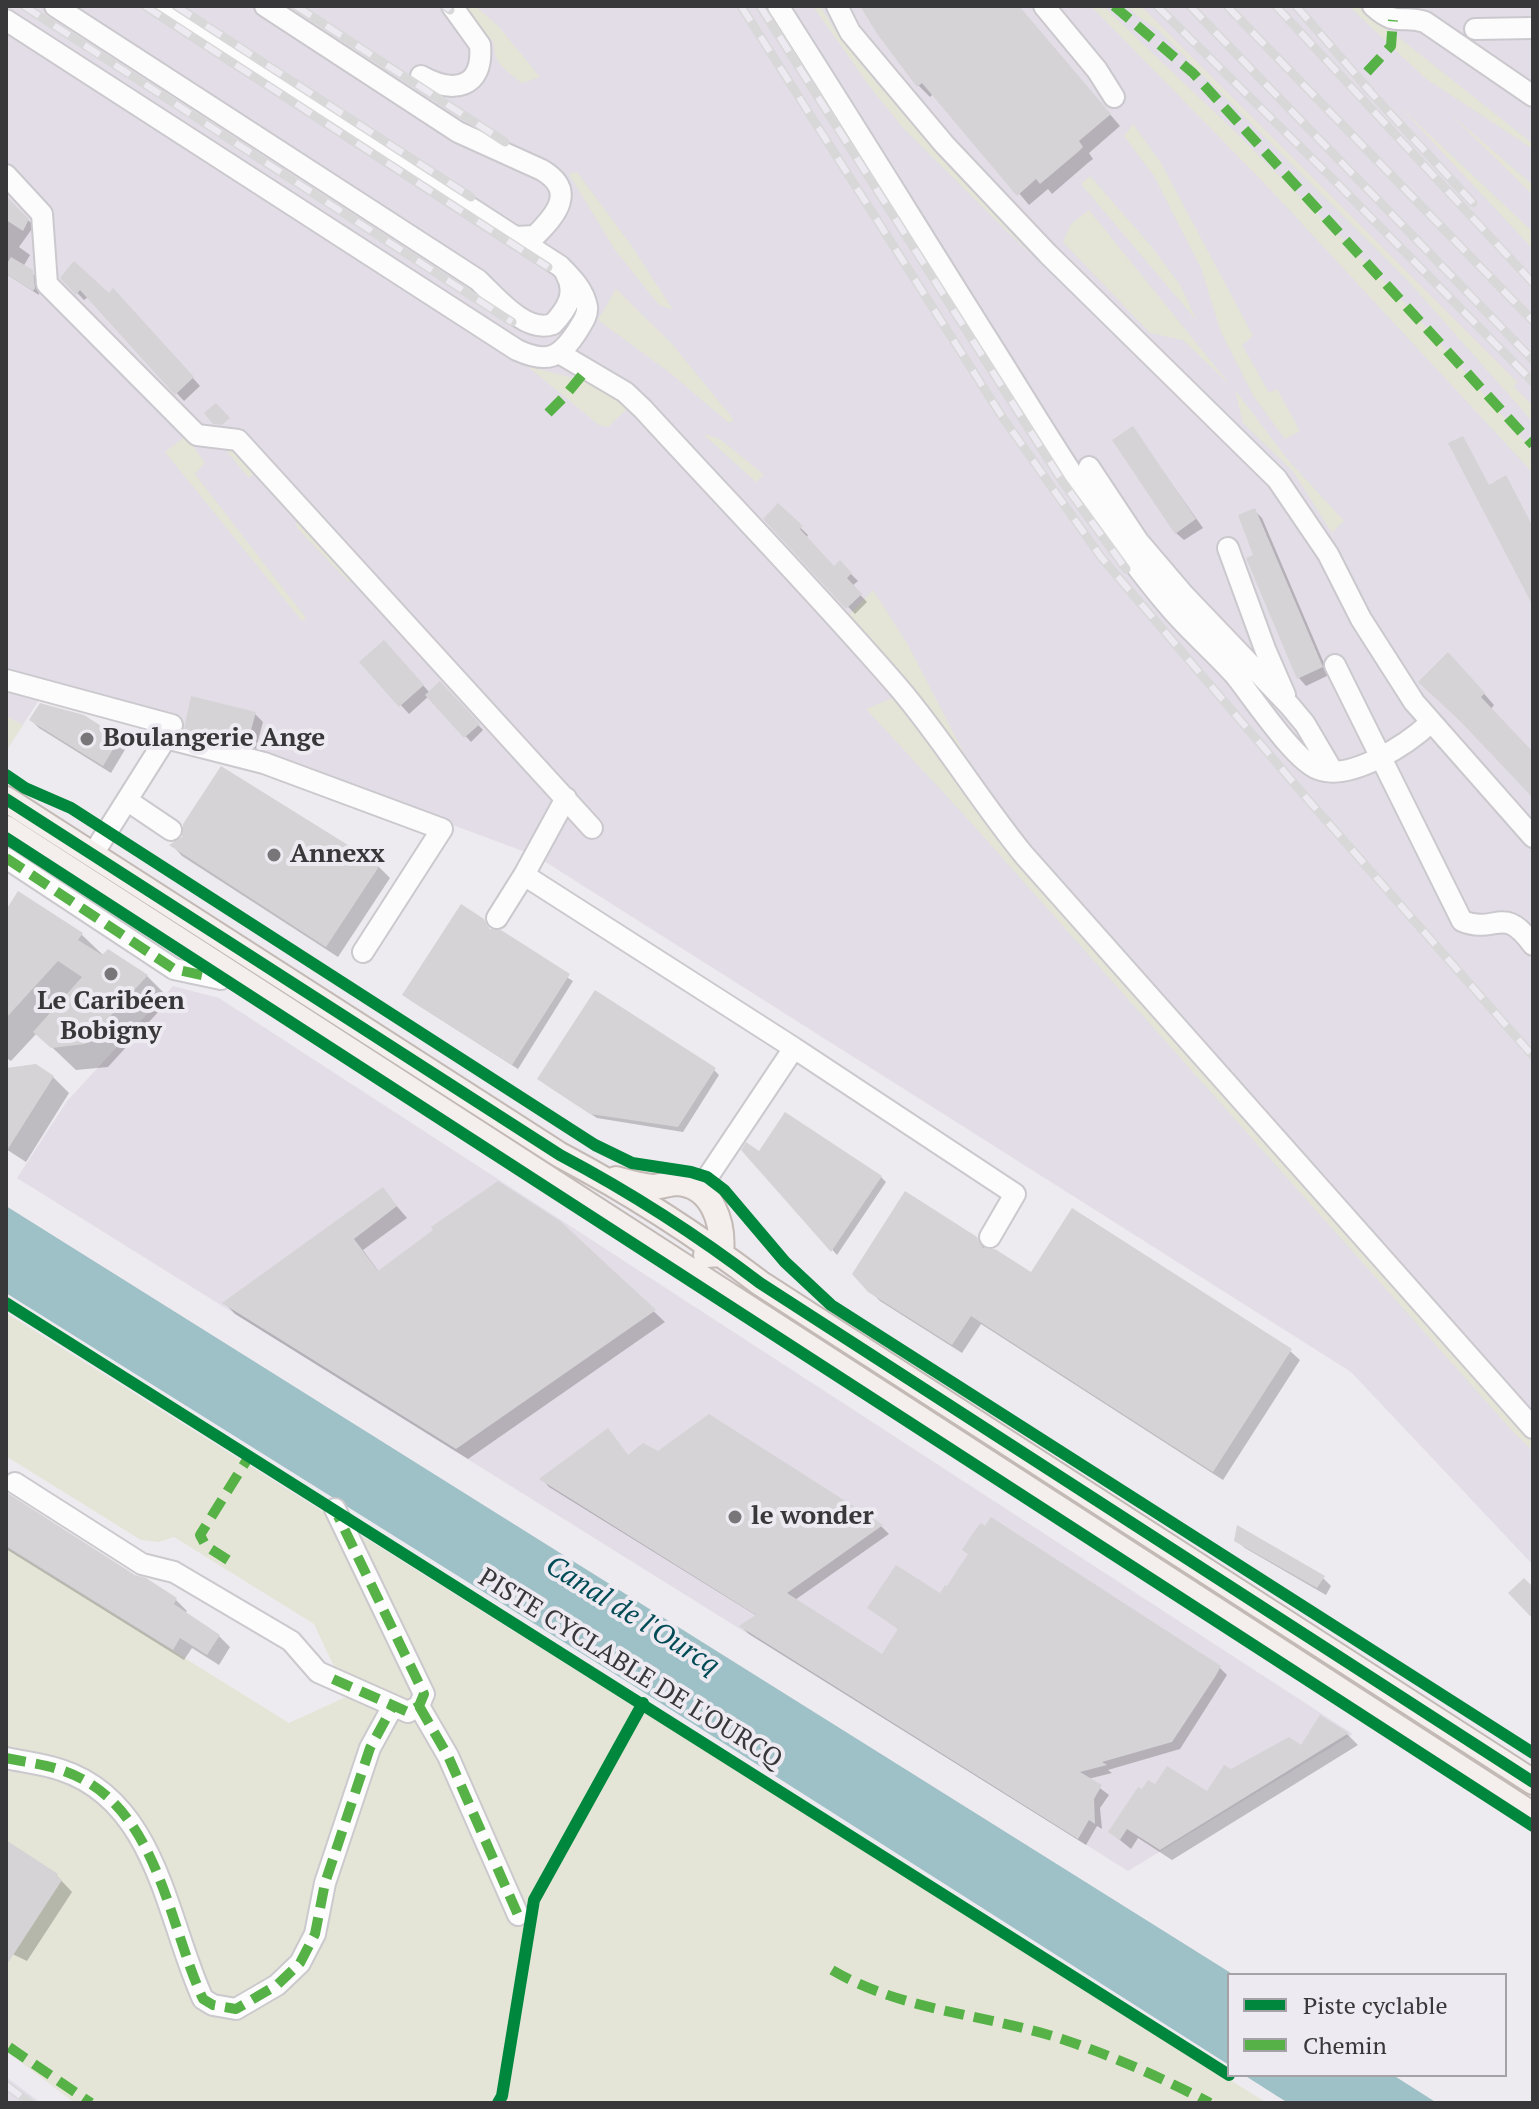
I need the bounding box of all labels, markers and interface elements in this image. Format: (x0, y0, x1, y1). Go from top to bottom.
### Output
place label: Boulangerie Ange (103, 723, 325, 755)
marker: Boulangerie Ange (78, 730, 96, 748)
place label: Annexx (290, 839, 385, 871)
marker: Annexx (265, 846, 283, 864)
marker: Le Caribéen Bobigny (102, 965, 120, 983)
place label: Le Caribéen Bobigny (37, 986, 185, 1048)
place label: le wonder (751, 1501, 874, 1533)
marker: le wonder (726, 1508, 744, 1526)
water label: Canal de l'Ourcq (539, 1549, 725, 1683)
street label: PISTE CYCLABLE DE L'OURCQ (472, 1562, 788, 1776)
legend (1227, 1973, 1507, 2077)
text: Piste cyclable (1303, 1989, 1448, 2021)
text: Chemin (1303, 2029, 1387, 2061)

